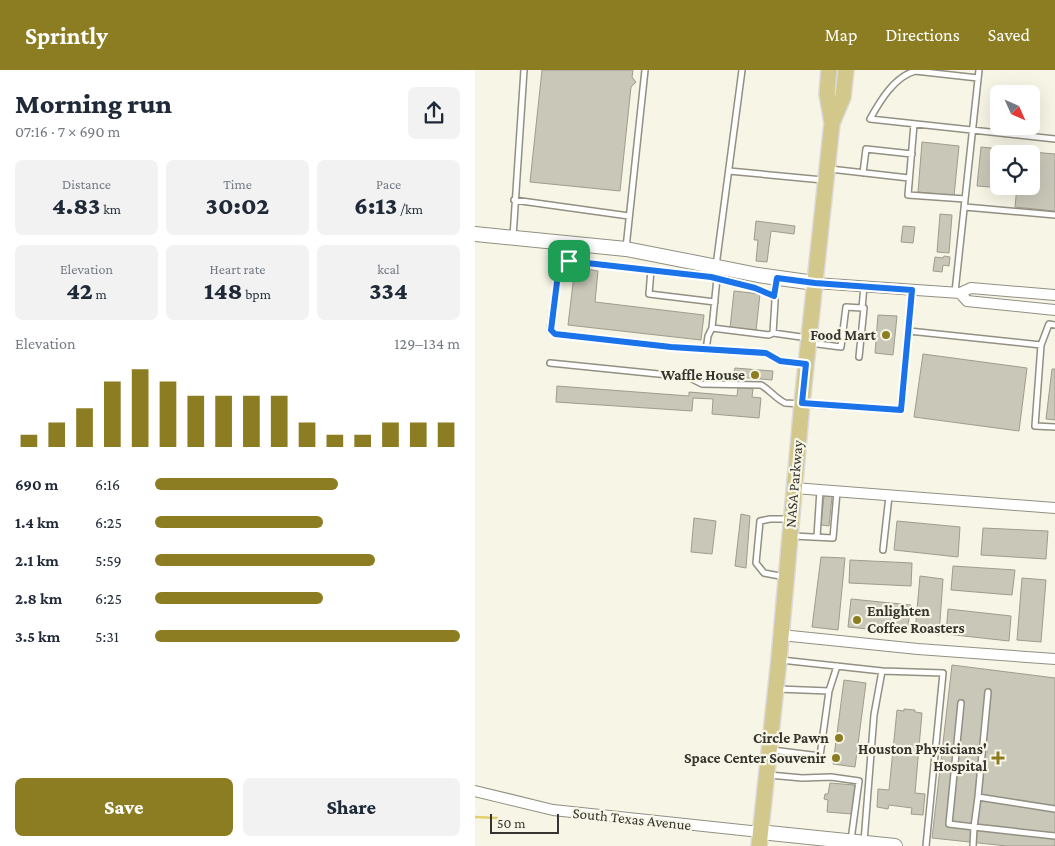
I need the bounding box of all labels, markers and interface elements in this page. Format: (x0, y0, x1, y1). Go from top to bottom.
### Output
text: Sprintly (25, 22, 108, 49)
text: Map (825, 25, 857, 45)
text: Directions (885, 25, 960, 45)
text: Saved (988, 25, 1030, 45)
north arrow (990, 85, 1040, 135)
map controls (990, 85, 1040, 195)
button: share (408, 87, 460, 139)
text: Morning run (15, 88, 172, 119)
text: 07:16 · 7 × 690 m (15, 123, 120, 140)
button: locate (990, 145, 1040, 195)
text: Distance (62, 176, 111, 192)
text: Time (223, 176, 252, 192)
text: Pace (376, 176, 401, 192)
text: 4.83 (52, 192, 101, 219)
text: 30:02 (206, 192, 269, 219)
text: 6:13 (354, 192, 397, 219)
text: km (101, 201, 121, 217)
text: /km (397, 201, 423, 217)
pin (548, 240, 590, 282)
icon: arrive (555, 247, 583, 275)
text: Elevation (60, 261, 113, 277)
text: Heart rate (210, 261, 265, 277)
text: kcal (377, 261, 400, 277)
text: 42 (66, 277, 93, 304)
text: 148 (204, 277, 243, 304)
text: 334 (369, 277, 408, 304)
text: m (93, 286, 107, 302)
text: bpm (243, 286, 271, 302)
place label: Food Mart (810, 327, 877, 343)
marker: Food Mart (880, 329, 892, 341)
text: Elevation (15, 335, 76, 352)
text: 129–134 m (394, 335, 460, 352)
place label: Waffle House (660, 367, 745, 383)
marker: Waffle House (749, 369, 761, 381)
street label: NASA Parkway (782, 440, 807, 528)
text: 690 m (15, 476, 58, 493)
text: 6:16 (95, 476, 120, 493)
text: 1.4 km (15, 514, 59, 531)
text: 6:25 (95, 514, 122, 531)
text: 2.1 km (15, 552, 59, 569)
text: 5:59 (95, 552, 122, 569)
text: 2.8 km (15, 590, 62, 607)
text: 6:25 (95, 590, 122, 607)
place label: Enlighten Coffee Roasters (867, 603, 965, 636)
marker: Enlighten Coffee Roasters (851, 614, 863, 626)
text: 3.5 km (15, 628, 60, 645)
text: 5:31 (95, 628, 119, 645)
place label: Circle Pawn (753, 730, 829, 746)
marker: Circle Pawn (833, 732, 845, 744)
place label: Houston Physicians' Hospital (858, 741, 988, 774)
place label: Space Center Souvenir (684, 750, 826, 766)
marker: Houston Physicians' Hospital (991, 751, 1005, 765)
marker: Space Center Souvenir (830, 752, 842, 764)
button: Save (15, 778, 233, 836)
button: Share (243, 778, 460, 836)
street label: South Texas Avenue (572, 805, 692, 833)
scale bar (490, 811, 559, 834)
text: 50 m (497, 815, 525, 831)

